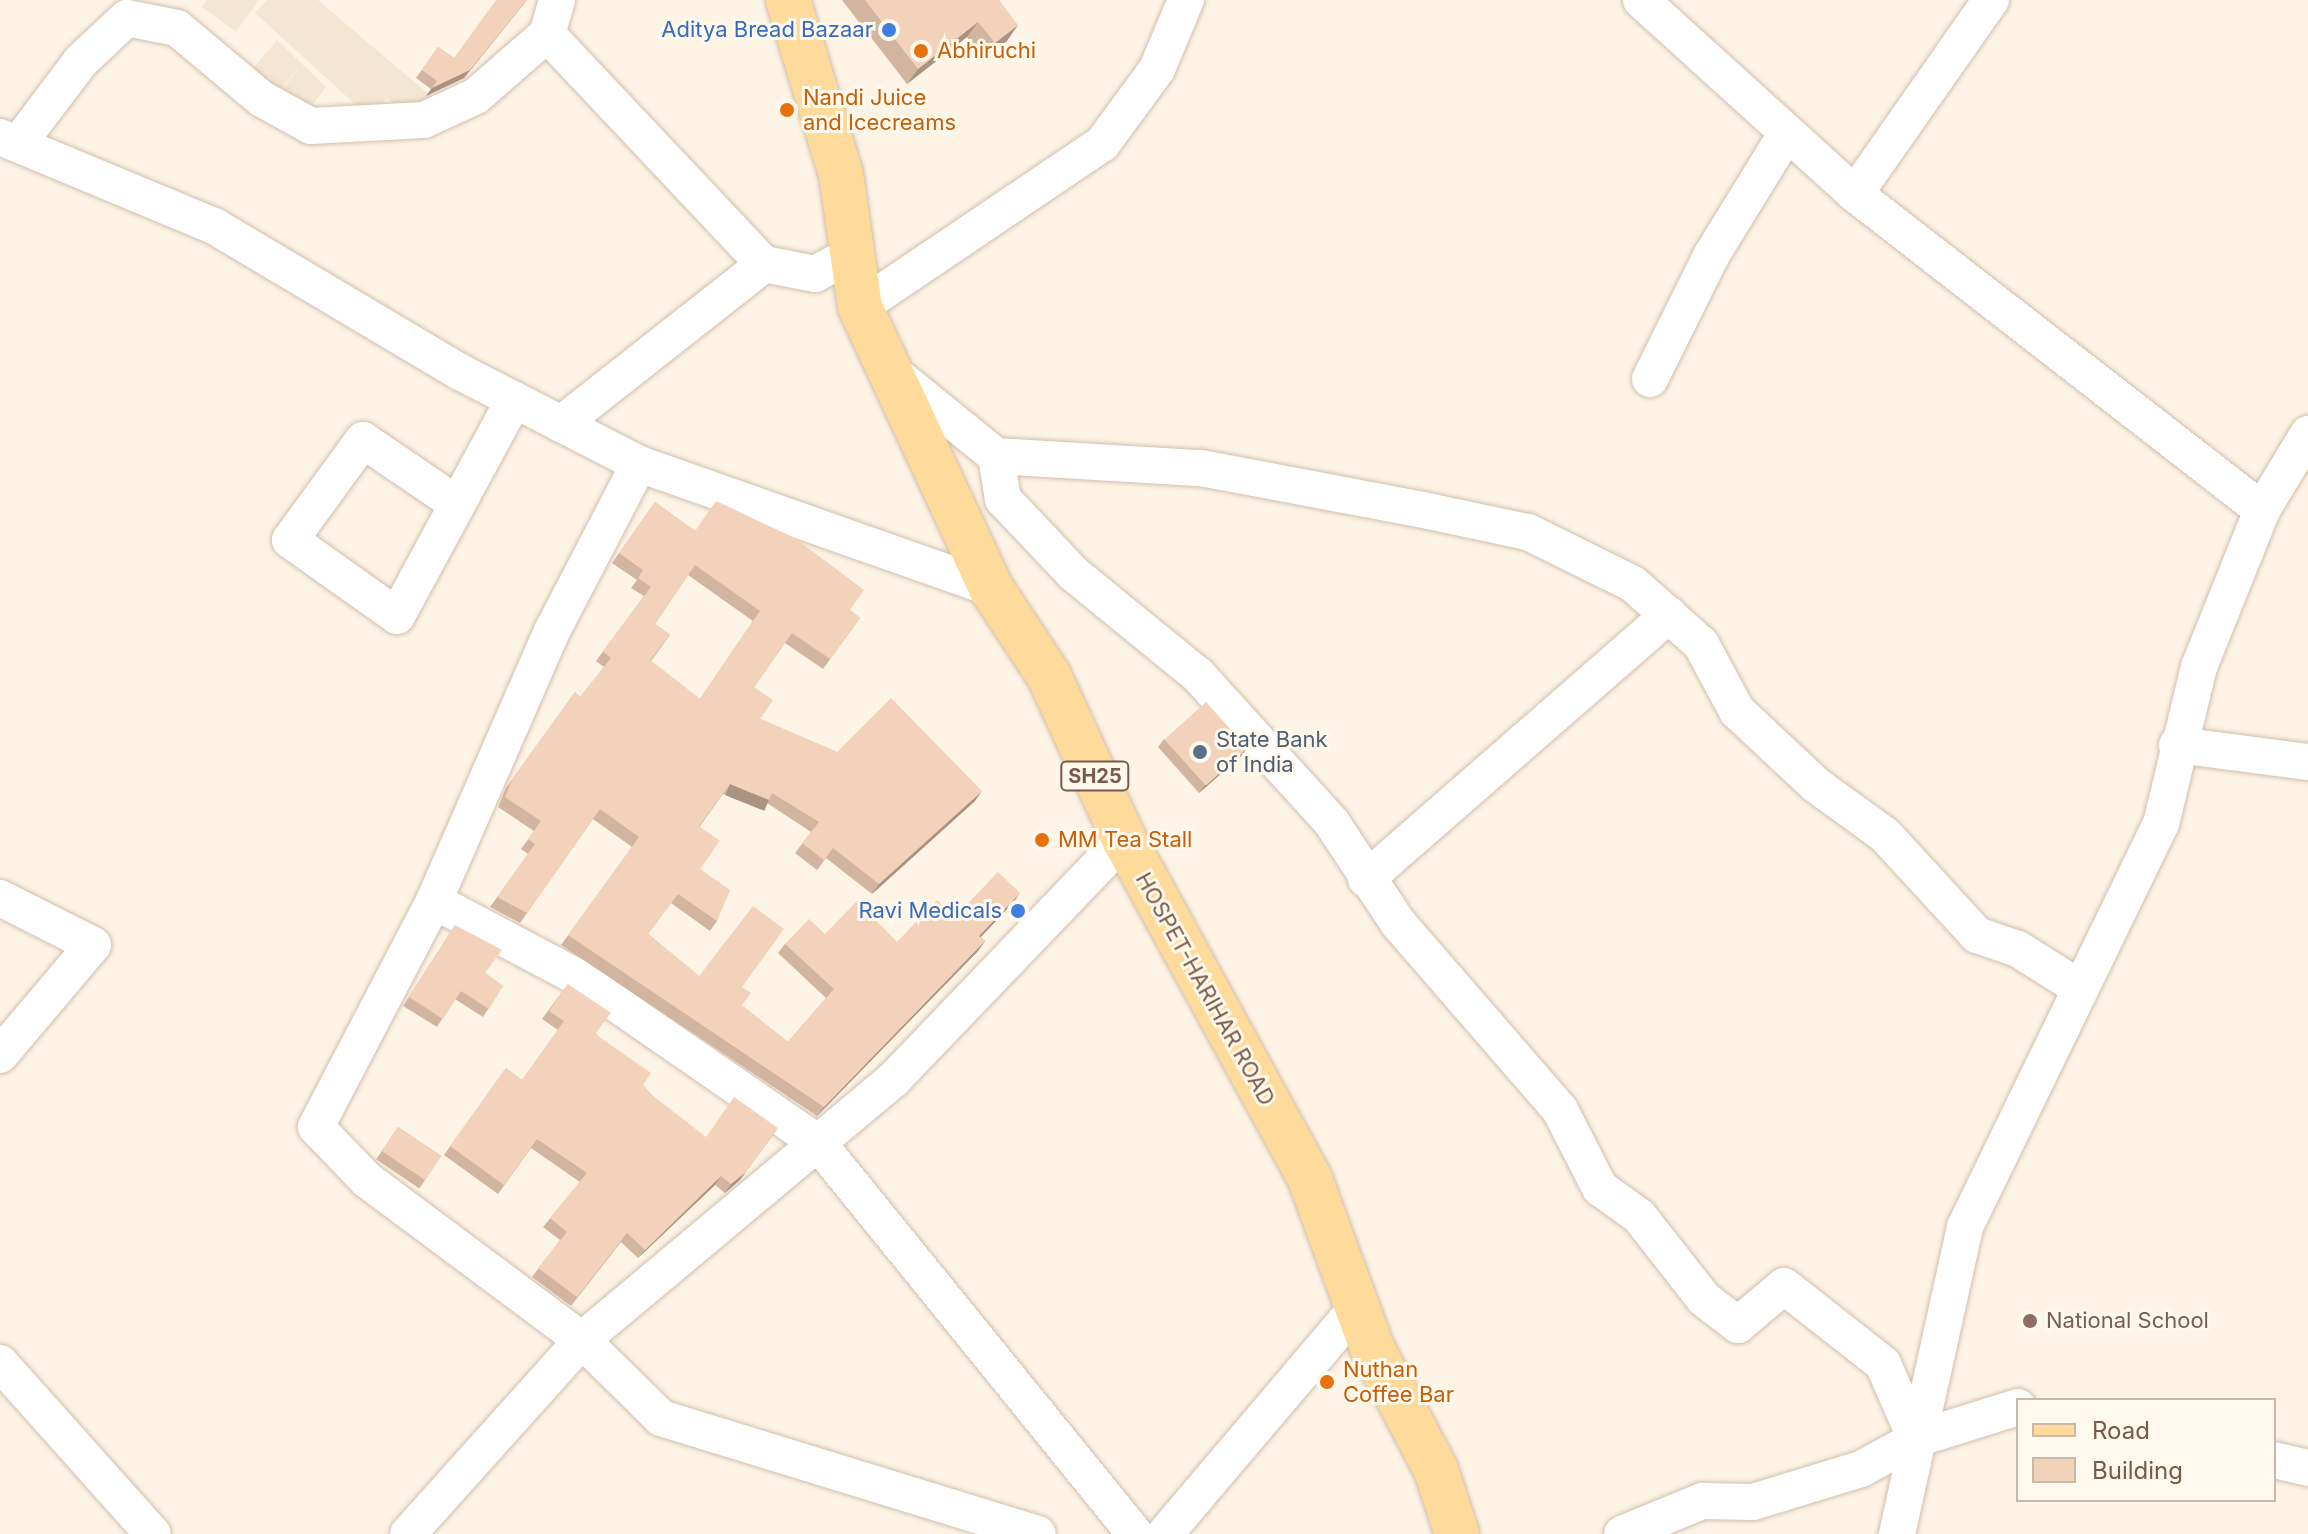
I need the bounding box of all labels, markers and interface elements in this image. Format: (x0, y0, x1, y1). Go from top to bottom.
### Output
place label: Aditya Bread Bazaar (661, 17, 873, 43)
marker: Aditya Bread Bazaar (880, 21, 898, 39)
place label: Abhiruchi (937, 38, 1036, 64)
marker: Abhiruchi (912, 42, 930, 60)
place label: Nandi Juice and Icecreams (803, 84, 956, 136)
marker: Nandi Juice and Icecreams (778, 101, 796, 119)
place label: State Bank of India (1216, 726, 1328, 778)
marker: State Bank of India (1191, 743, 1209, 761)
road number: SH25 (1059, 760, 1131, 792)
place label: MM Tea Stall (1058, 827, 1192, 853)
marker: MM Tea Stall (1033, 831, 1051, 849)
street label: HOSPET-HARIHAR ROAD (1130, 868, 1280, 1110)
place label: Ravi Medicals (858, 898, 1002, 924)
marker: Ravi Medicals (1009, 902, 1027, 920)
place label: National School (2046, 1308, 2209, 1334)
marker: National School (2021, 1312, 2039, 1330)
place label: Nuthan Coffee Bar (1343, 1356, 1454, 1408)
marker: Nuthan Coffee Bar (1318, 1373, 1336, 1391)
legend (2016, 1398, 2276, 1502)
text: Road (2092, 1416, 2150, 1445)
text: Building (2092, 1456, 2183, 1485)

